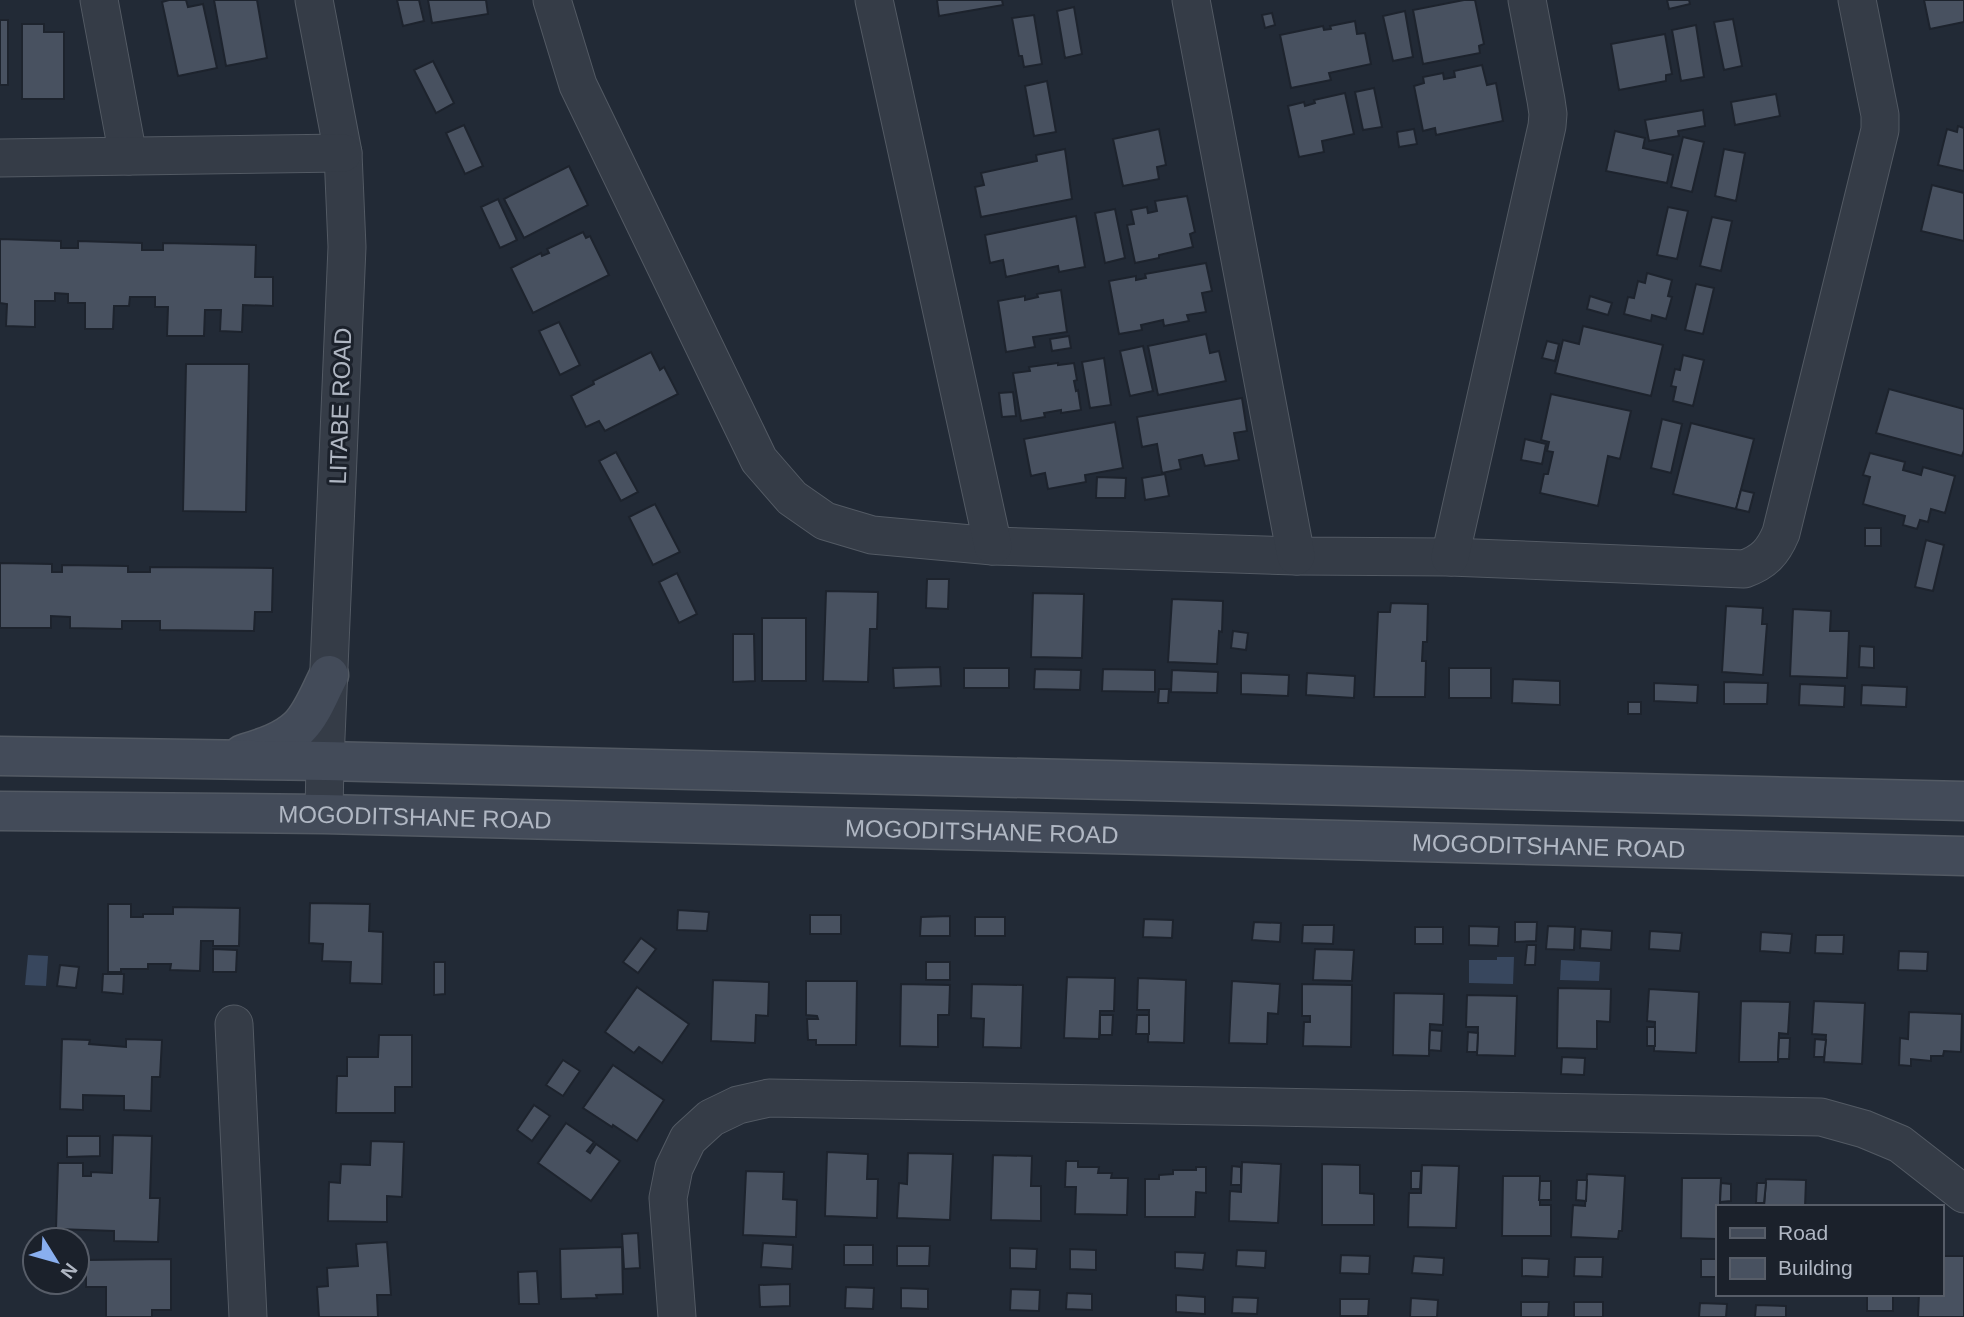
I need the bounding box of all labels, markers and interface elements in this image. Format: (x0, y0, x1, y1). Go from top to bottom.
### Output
street label: LITABE ROAD (324, 327, 356, 485)
street label: MOGODITSHANE ROAD (278, 800, 552, 833)
street label: MOGODITSHANE ROAD (845, 814, 1119, 848)
street label: MOGODITSHANE ROAD (1412, 828, 1686, 862)
legend (1716, 1205, 1943, 1296)
text: Road (1778, 1221, 1828, 1244)
north arrow (21, 1226, 91, 1296)
text: Building (1778, 1256, 1853, 1279)
text: N (57, 1259, 82, 1283)

